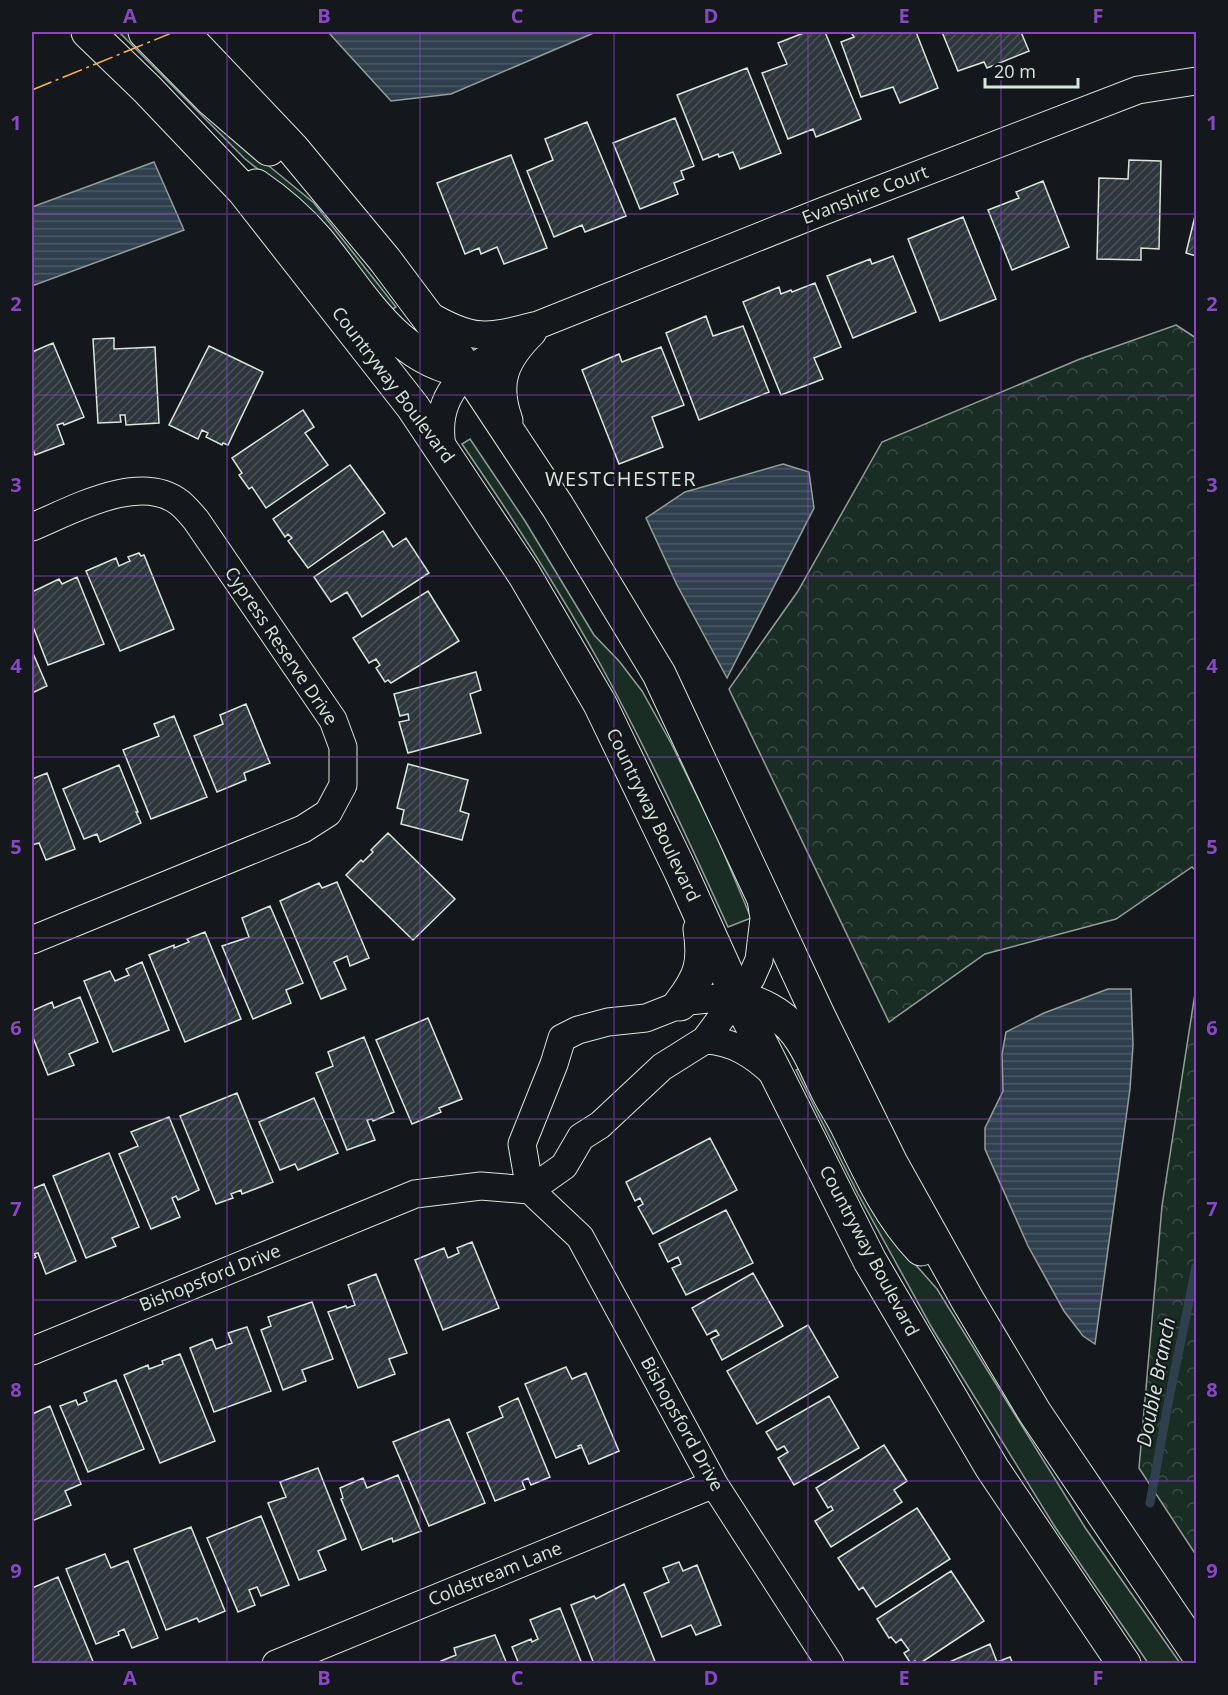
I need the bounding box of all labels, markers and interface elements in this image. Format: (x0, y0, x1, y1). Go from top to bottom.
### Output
text: A (123, 2, 137, 29)
text: B (317, 2, 331, 29)
text: C (511, 2, 524, 29)
text: D (704, 2, 718, 29)
text: E (898, 2, 910, 29)
text: F (1093, 2, 1103, 29)
scale bar (985, 51, 1078, 89)
text: 20 m (994, 59, 1036, 83)
text: 1 (10, 109, 22, 136)
text: 1 (1206, 109, 1218, 136)
street label: Evanshire Court (798, 159, 931, 229)
text: 2 (10, 290, 22, 317)
text: 2 (1206, 290, 1218, 317)
street label: Countryway Boulevard (327, 301, 461, 468)
district label: WESTCHESTER (545, 465, 697, 492)
text: 3 (10, 471, 22, 498)
text: 3 (1206, 471, 1218, 498)
street label: Cypress Reserve Drive (220, 562, 344, 729)
text: 4 (10, 652, 22, 679)
text: 4 (1206, 652, 1218, 679)
street label: Countryway Boulevard (601, 724, 706, 905)
text: 5 (10, 833, 22, 860)
text: 5 (1206, 833, 1218, 860)
text: 6 (10, 1014, 22, 1041)
text: 6 (1206, 1014, 1218, 1041)
street label: Countryway Boulevard (815, 1161, 925, 1340)
text: 7 (10, 1195, 22, 1222)
text: 7 (1206, 1195, 1218, 1222)
street label: Bishopsford Drive (135, 1238, 284, 1316)
water label: Double Branch (1130, 1315, 1181, 1449)
street label: Bishopsford Drive (636, 1352, 730, 1495)
text: 8 (10, 1376, 22, 1403)
text: 8 (1206, 1376, 1218, 1403)
street label: Coldstream Lane (424, 1535, 565, 1611)
text: 9 (10, 1557, 22, 1584)
text: 9 (1206, 1557, 1218, 1584)
text: A (123, 1664, 137, 1691)
text: B (317, 1664, 331, 1691)
text: C (511, 1664, 524, 1691)
text: D (704, 1664, 718, 1691)
text: E (898, 1664, 910, 1691)
text: F (1093, 1664, 1103, 1691)

